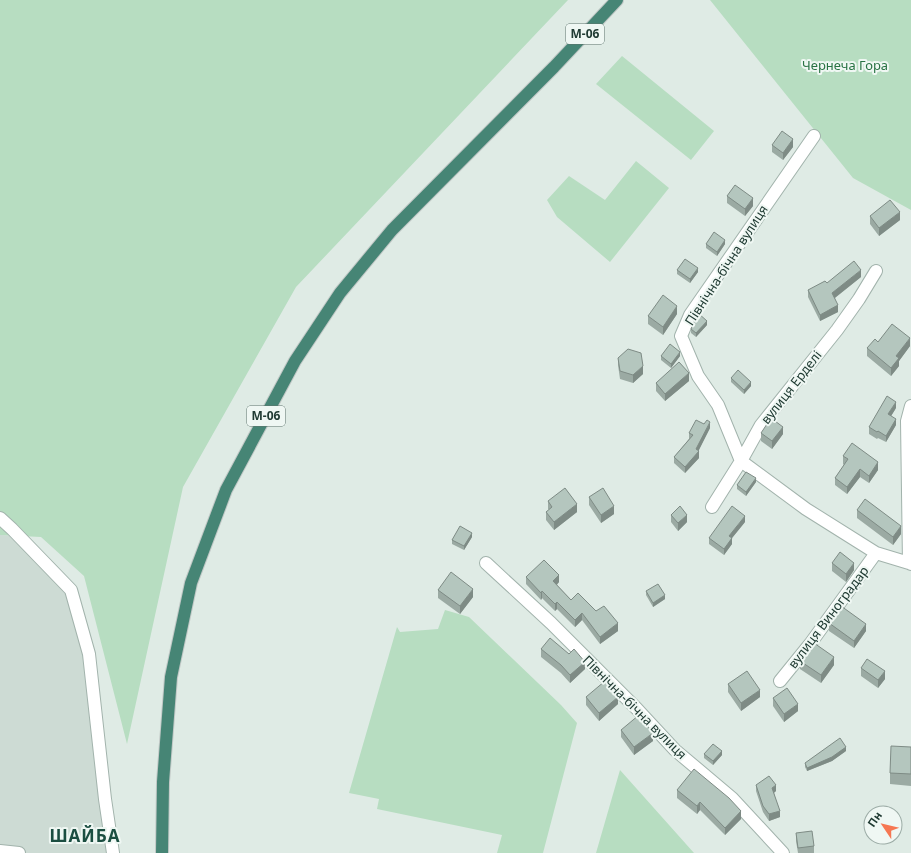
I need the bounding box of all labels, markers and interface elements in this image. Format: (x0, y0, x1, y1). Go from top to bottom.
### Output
road number: М-06 (566, 24, 604, 44)
park label: Чернеча Гора (802, 56, 888, 74)
street label: Північна-бічна вулиця (680, 201, 772, 329)
street label: вулиця Ерделі (757, 346, 825, 428)
road number: М-06 (247, 406, 285, 426)
street label: вулиця Виноградар (784, 562, 872, 672)
street label: Північна-бічна вулиця (579, 651, 691, 763)
north arrow (863, 805, 903, 845)
text: Пн (864, 808, 885, 830)
district label: ШАЙБА (49, 824, 121, 847)

